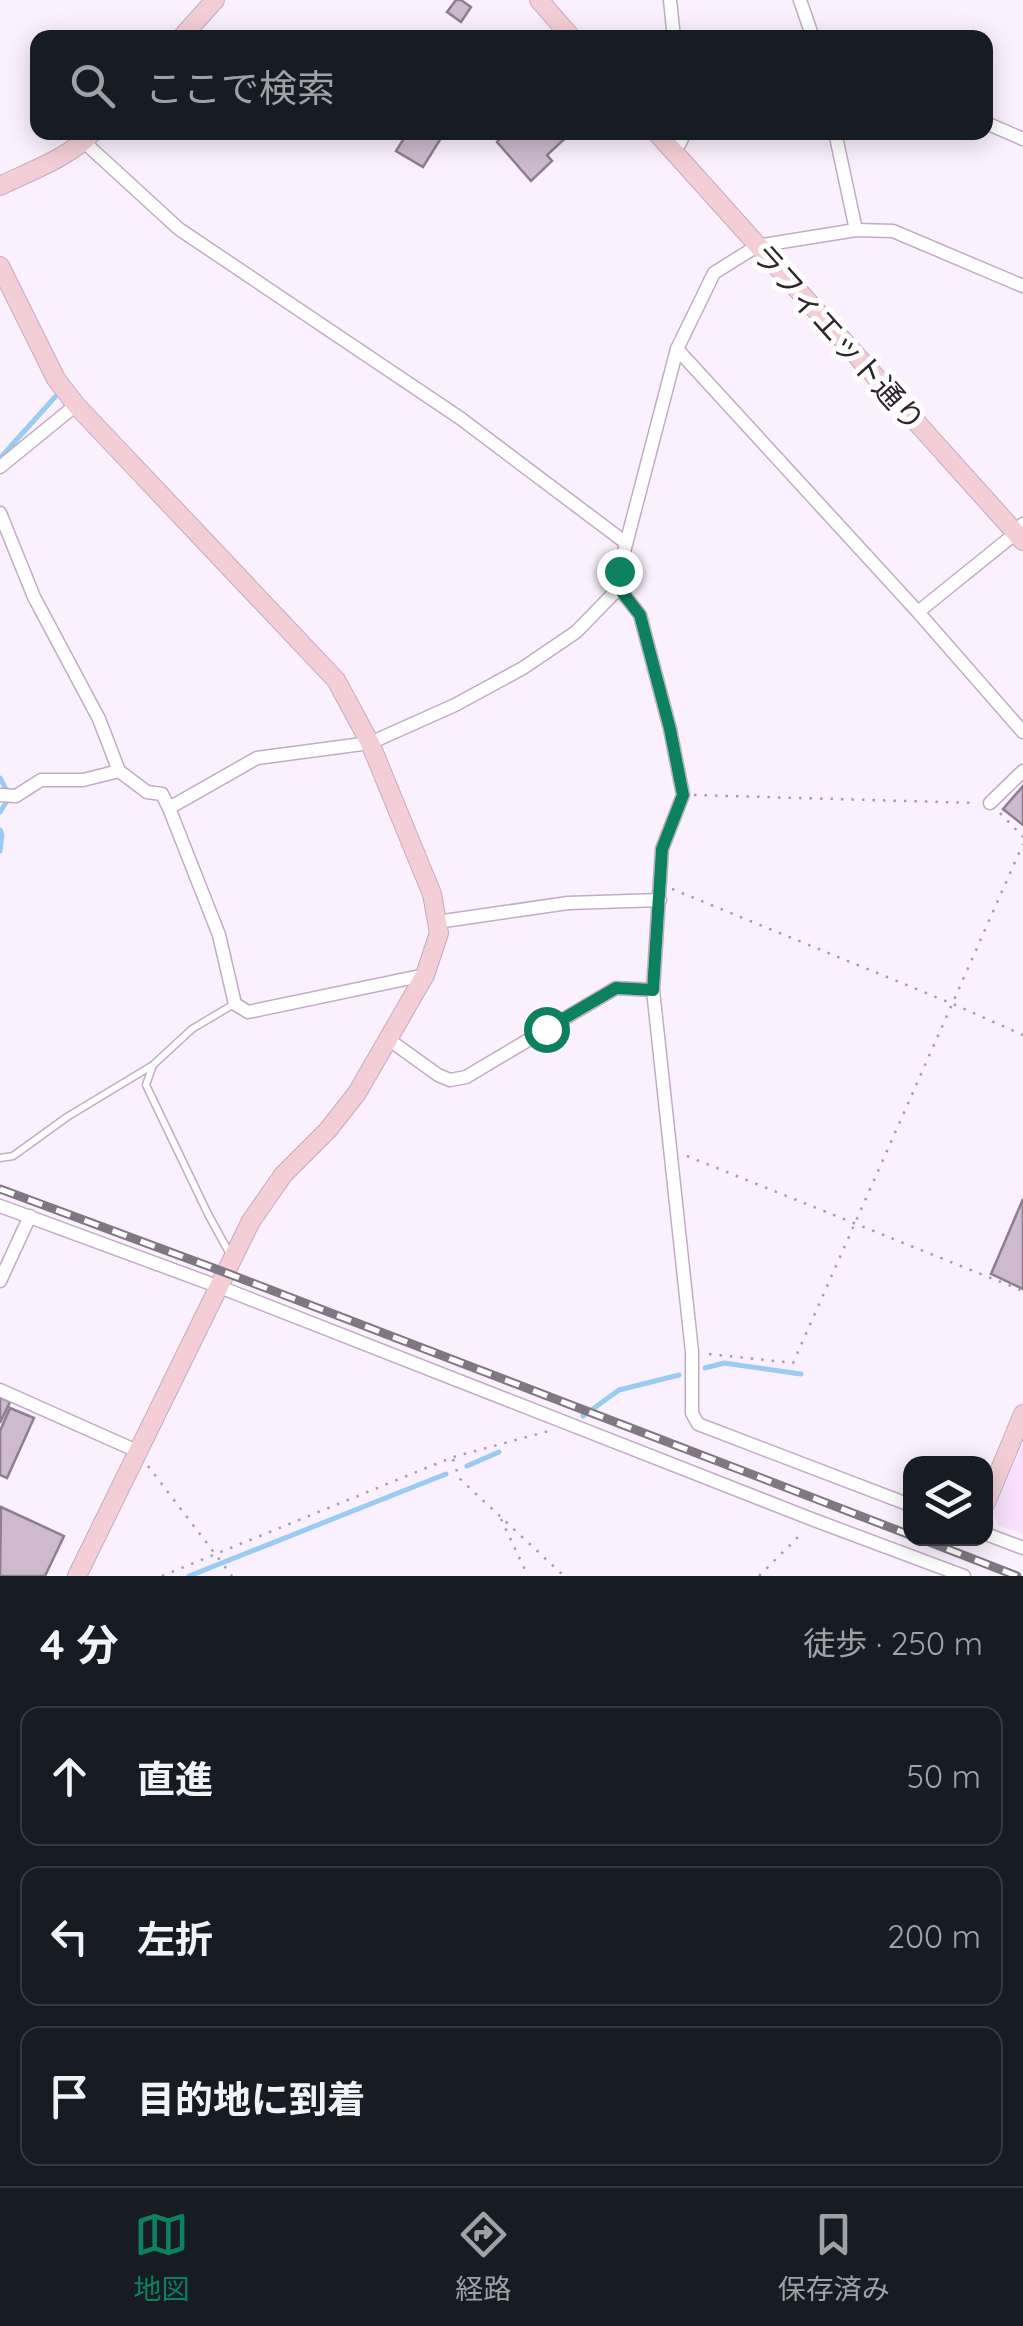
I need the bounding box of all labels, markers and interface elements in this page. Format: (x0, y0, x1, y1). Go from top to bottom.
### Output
search box (30, 30, 993, 140)
icon: search (65, 58, 120, 113)
text: ここで検索 (145, 64, 335, 112)
street label: ラフィエット通り (745, 235, 933, 439)
route end (597, 549, 643, 595)
route start (524, 1007, 570, 1053)
map controls (903, 1456, 993, 1546)
button: layers (903, 1456, 993, 1546)
text: 4 分 (40, 1618, 118, 1671)
text: 徒歩 · 250 m (803, 1623, 983, 1663)
icon: ahead (42, 1749, 97, 1804)
text: 直進 (137, 1755, 213, 1803)
text: 50 m (907, 1756, 981, 1796)
icon: left (42, 1909, 97, 1964)
text: 左折 (137, 1915, 213, 1963)
text: 200 m (887, 1916, 981, 1956)
icon: arrive (42, 2069, 97, 2124)
text: 目的地に到着 (137, 2075, 365, 2123)
tab: 地図 (133, 2207, 189, 2307)
tab: 経路 (455, 2207, 512, 2307)
tab: 保存済み (778, 2207, 890, 2307)

